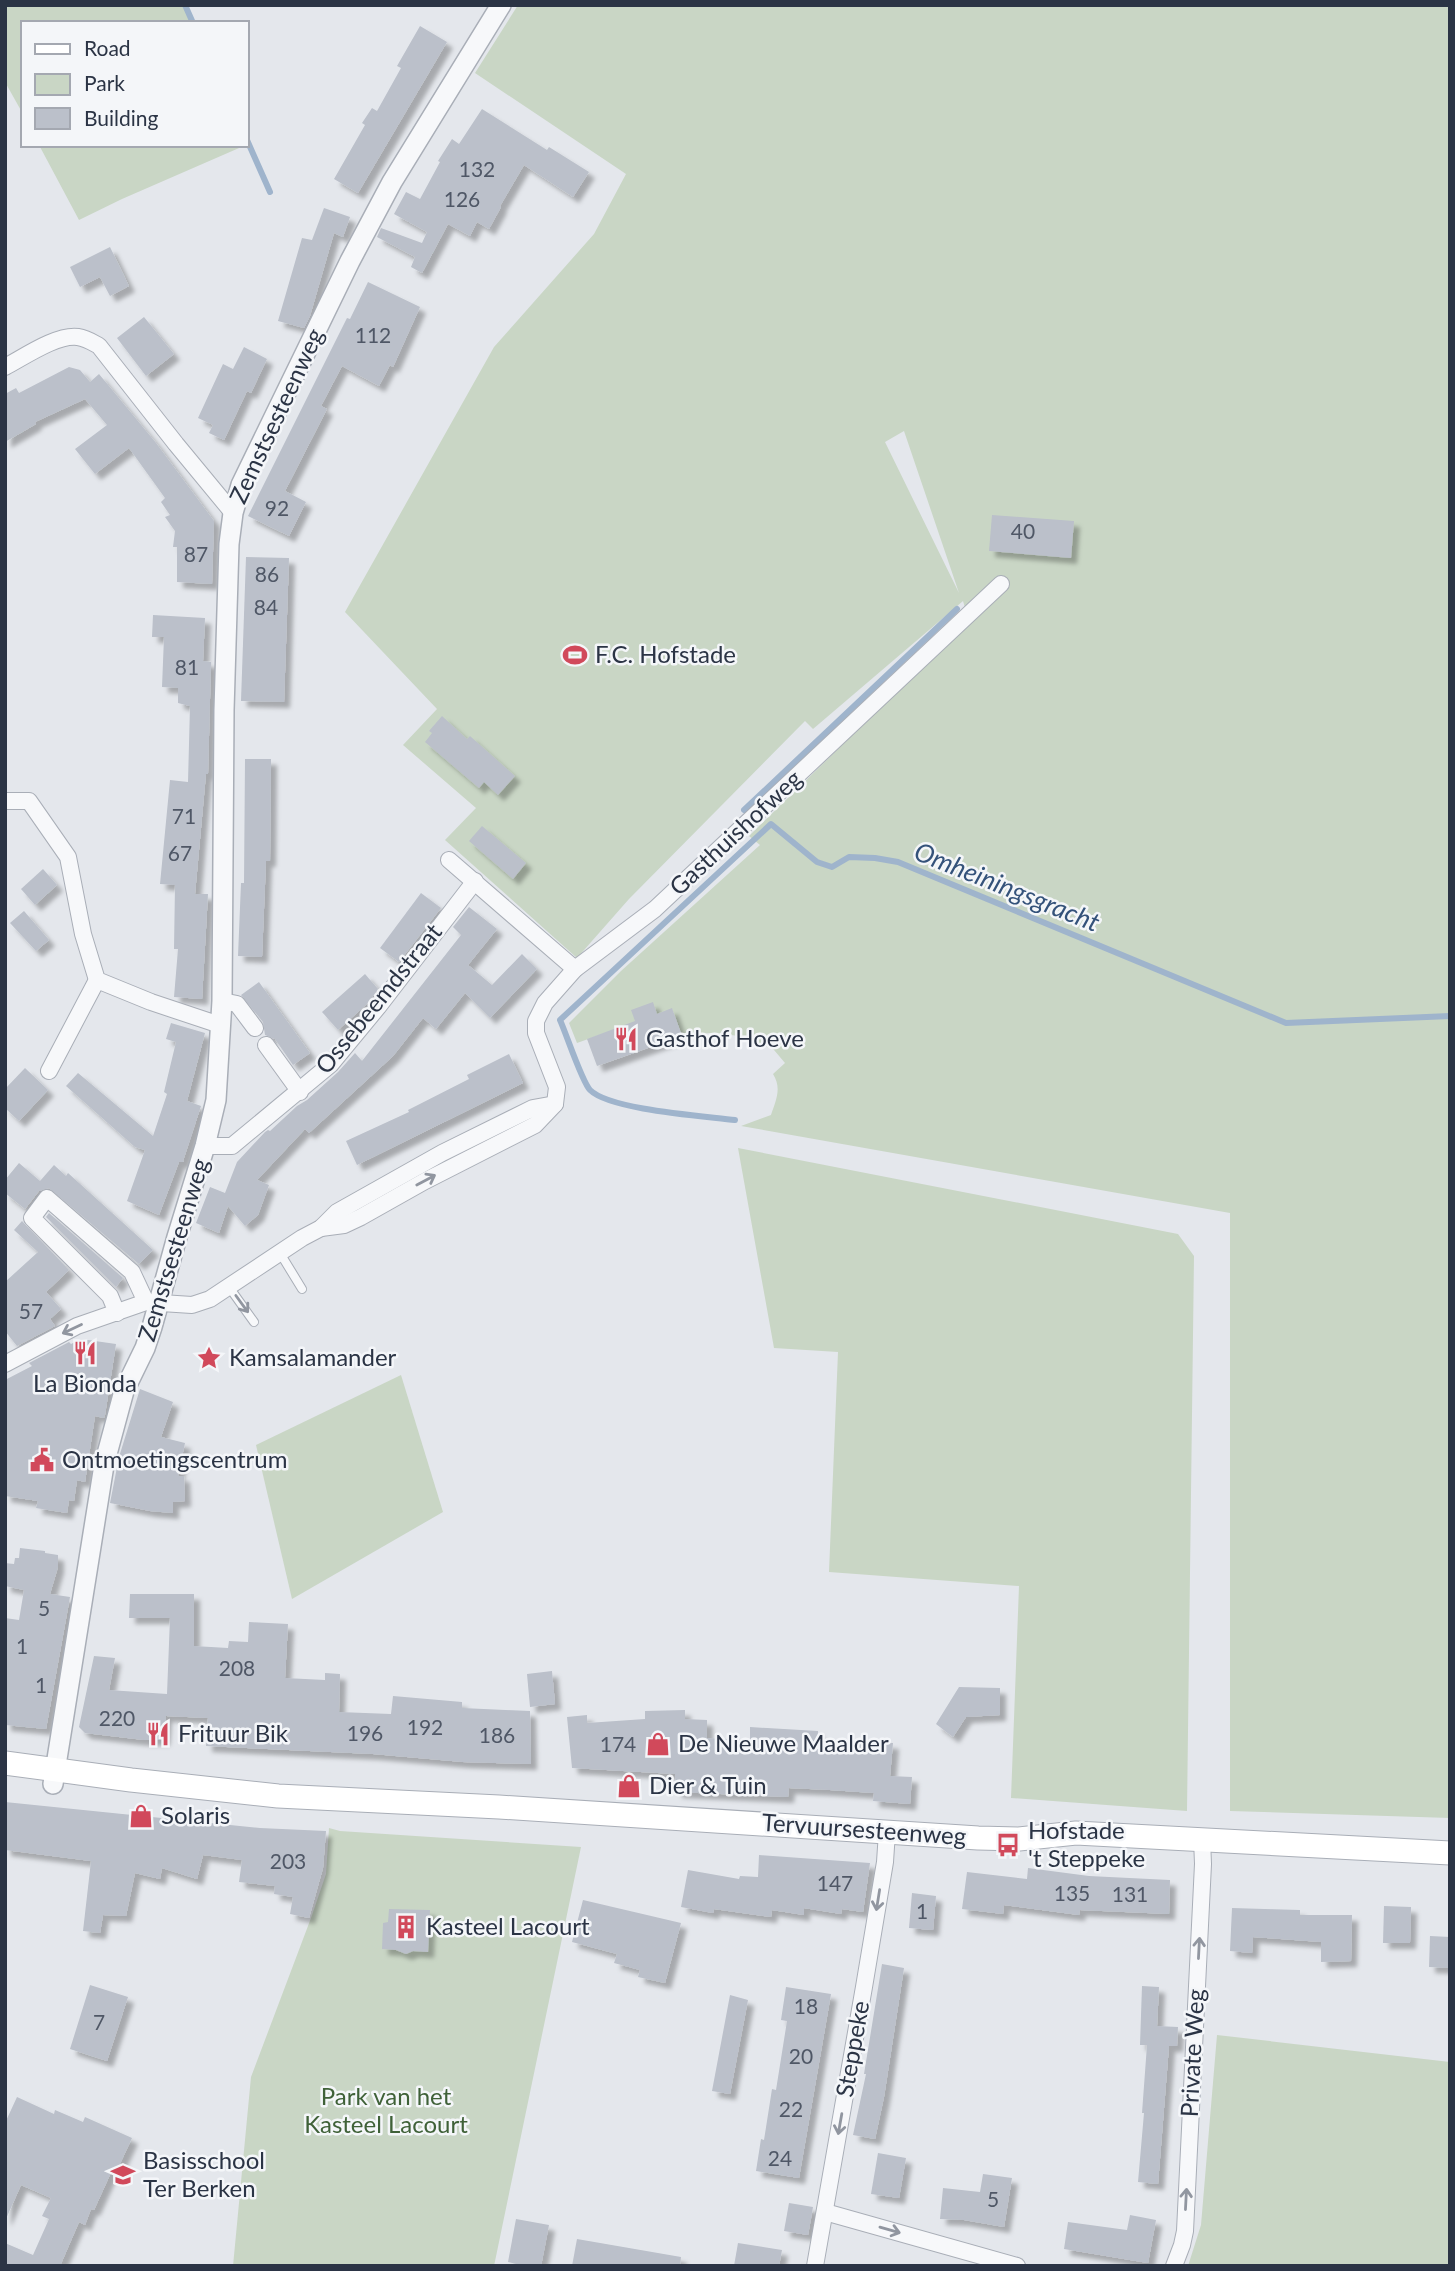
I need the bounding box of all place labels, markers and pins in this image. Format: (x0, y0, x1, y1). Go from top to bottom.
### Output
place label: F.C. Hofstade (595, 639, 736, 668)
sports icon: F.C. Hofstade (561, 641, 589, 669)
place label: Gasthof Hoeve (646, 1023, 804, 1052)
restaurant icon: Gasthof Hoeve (612, 1025, 640, 1053)
restaurant icon: La Bionda (71, 1339, 99, 1367)
place label: Kamsalamander (229, 1342, 397, 1371)
place icon: Kamsalamander (195, 1344, 223, 1372)
place label: La Bionda (33, 1368, 137, 1397)
place label: Ontmoetingscentrum (62, 1444, 287, 1473)
public building icon: Ontmoetingscentrum (28, 1446, 56, 1474)
place label: Frituur Bik (178, 1718, 289, 1747)
restaurant icon: Frituur Bik (144, 1720, 172, 1748)
place label: De Nieuwe Maalder (678, 1728, 889, 1757)
shop icon: De Nieuwe Maalder (644, 1730, 672, 1758)
place label: Dier & Tuin (649, 1770, 767, 1799)
shop icon: Dier & Tuin (615, 1772, 643, 1800)
place label: Solaris (161, 1800, 230, 1829)
shop icon: Solaris (127, 1802, 155, 1830)
place label: Hofstade 't Steppeke (1028, 1815, 1145, 1872)
bus stop icon: Hofstade 't Steppeke (994, 1831, 1022, 1859)
place label: Kasteel Lacourt (426, 1911, 590, 1940)
building icon: Kasteel Lacourt (392, 1913, 420, 1941)
place label: Basisschool Ter Berken (143, 2145, 265, 2202)
school or university icon: Basisschool Ter Berken (109, 2161, 137, 2189)

